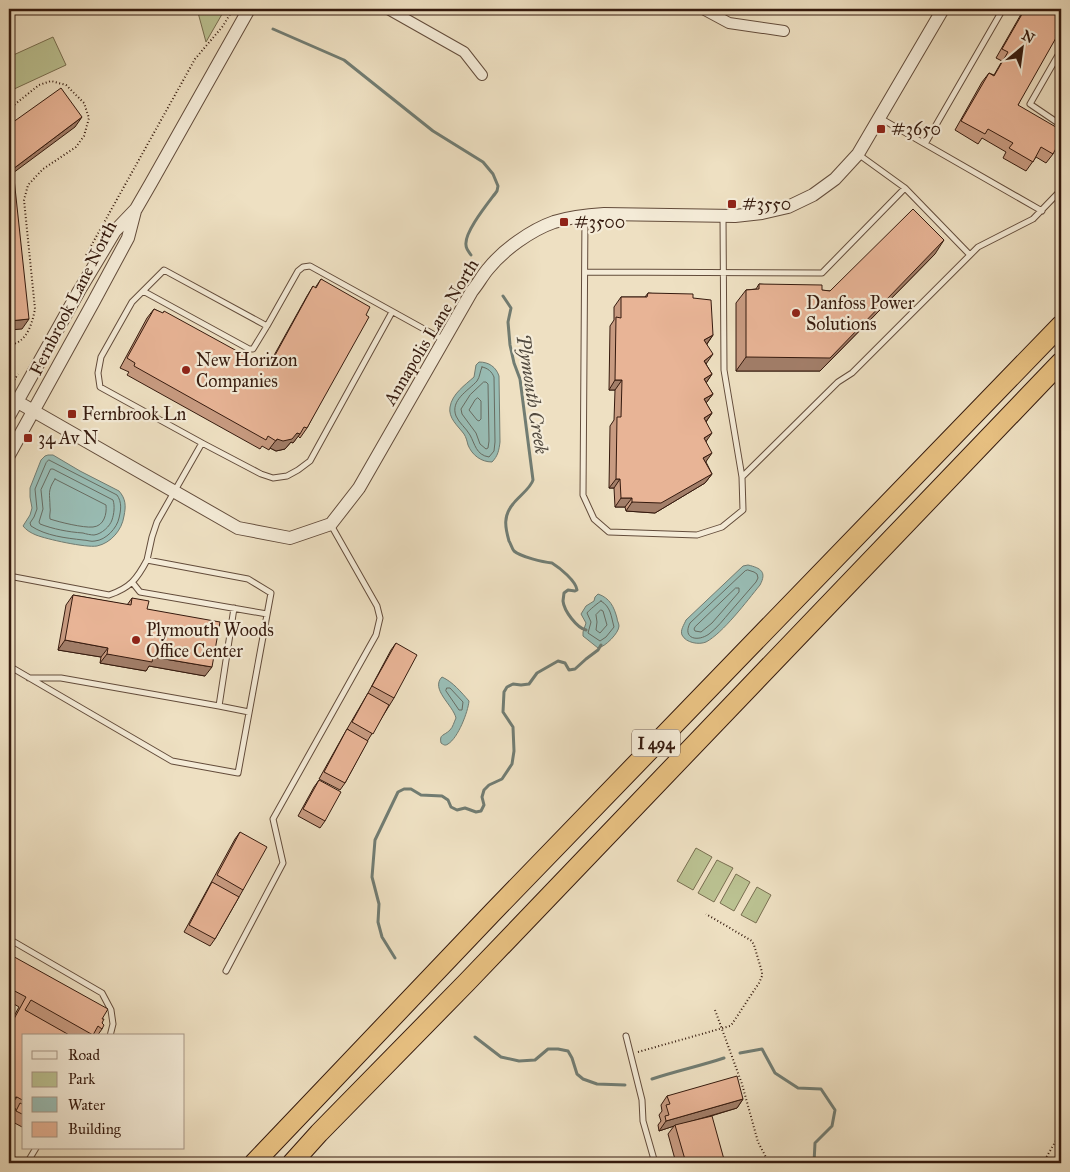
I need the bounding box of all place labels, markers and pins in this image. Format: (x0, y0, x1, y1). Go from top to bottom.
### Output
place label: #3650 (891, 118, 941, 140)
marker: #3650 (875, 123, 887, 135)
place label: #3550 (742, 193, 791, 215)
marker: #3550 (726, 198, 738, 210)
place label: #3500 (574, 211, 625, 233)
marker: #3500 (558, 216, 570, 228)
place label: Danfoss Power Solutions (806, 292, 915, 335)
marker: Danfoss Power Solutions (790, 307, 802, 319)
place label: New Horizon Companies (196, 349, 298, 392)
marker: New Horizon Companies (180, 364, 192, 376)
place label: Fernbrook Ln (82, 403, 186, 425)
marker: Fernbrook Ln (66, 408, 78, 420)
place label: 34 Av N (38, 427, 98, 449)
marker: 34 Av N (22, 432, 34, 444)
place label: Plymouth Woods Office Center (146, 619, 274, 662)
marker: Plymouth Woods Office Center (130, 634, 142, 646)

